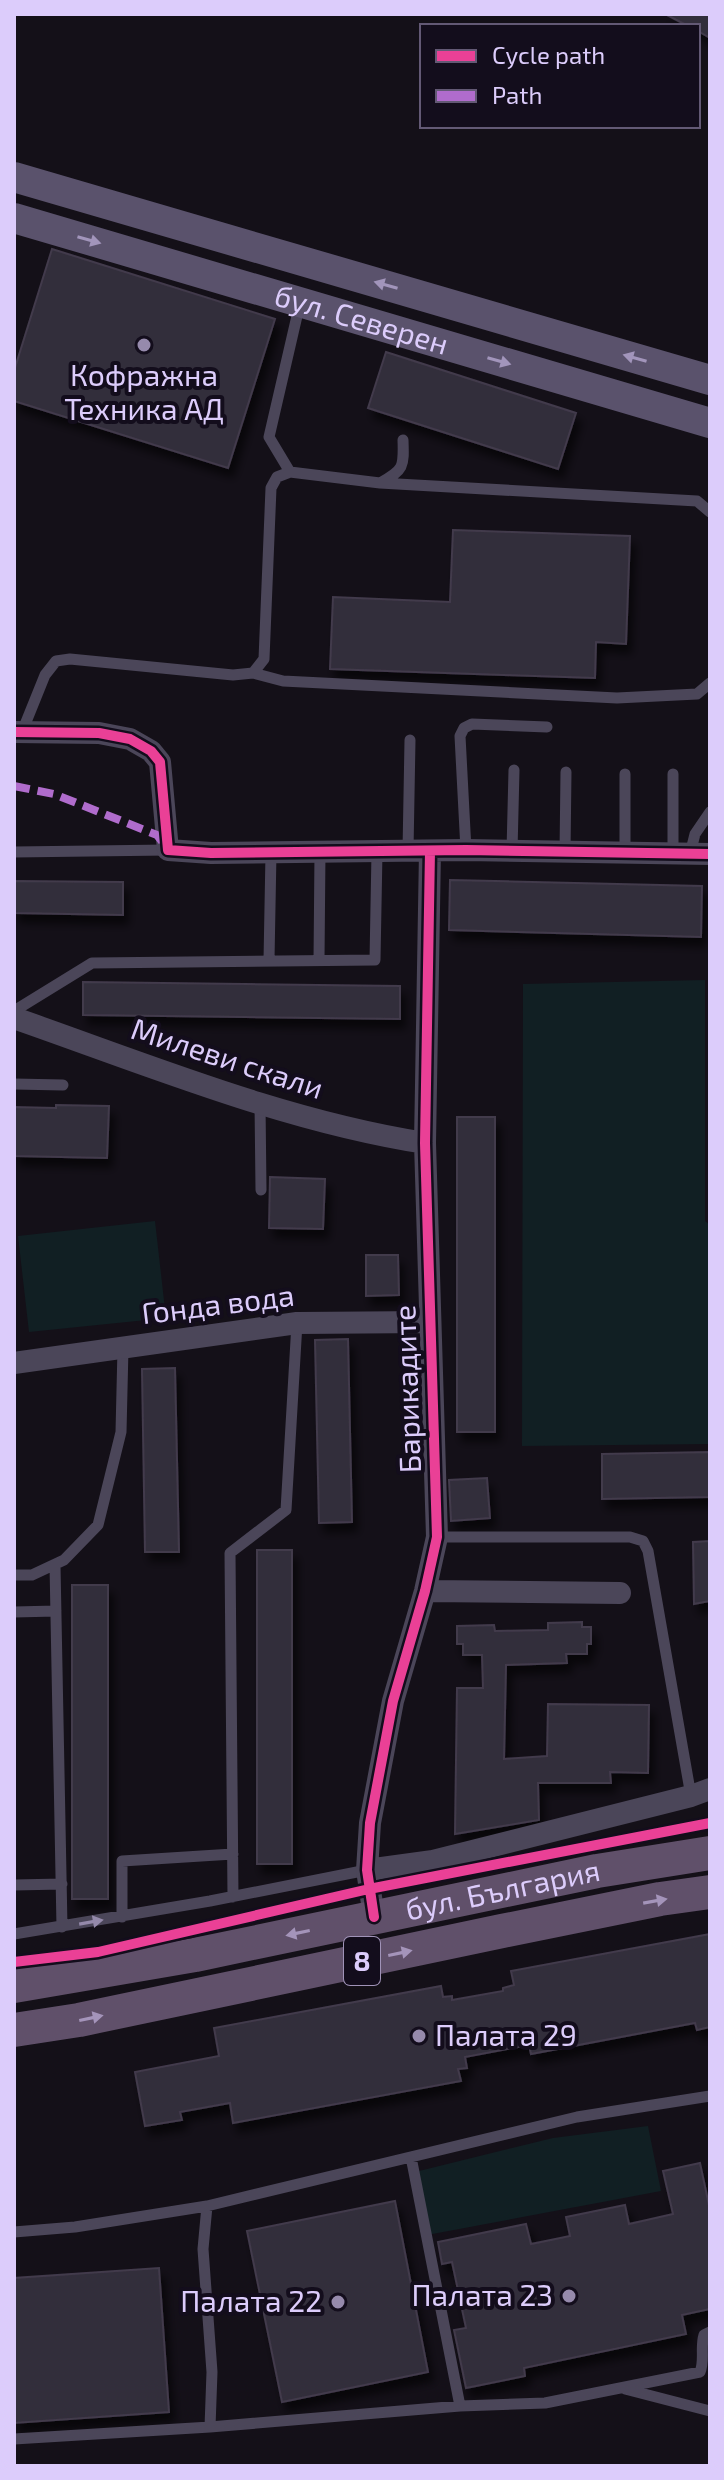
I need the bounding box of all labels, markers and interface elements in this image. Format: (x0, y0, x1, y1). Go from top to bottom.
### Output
legend (420, 24, 700, 128)
text: Cycle path (492, 40, 605, 69)
text: Path (492, 80, 542, 109)
one-way arrow (77, 234, 101, 247)
street label: бул. Северен (271, 276, 453, 361)
one-way arrow (373, 278, 397, 291)
marker: Кофражна Техника АД (135, 336, 153, 354)
one-way arrow (623, 351, 647, 364)
one-way arrow (488, 355, 512, 368)
place label: Кофражна Техника АД (64, 356, 224, 426)
street label: Милеви скали (127, 1009, 328, 1105)
street label: Гонда вода (139, 1276, 296, 1330)
street label: Барикадите (385, 1304, 427, 1474)
street label: бул. България (402, 1851, 603, 1927)
one-way arrow (643, 1894, 668, 1906)
one-way arrow (79, 1915, 104, 1928)
one-way arrow (285, 1928, 310, 1940)
road number: 8 (344, 1937, 380, 1985)
one-way arrow (388, 1946, 413, 1959)
one-way arrow (79, 2011, 104, 2023)
place label: Палата 29 (435, 2016, 577, 2052)
marker: Палата 29 (410, 2027, 428, 2045)
place label: Палата 23 (411, 2276, 553, 2312)
place label: Палата 22 (180, 2282, 322, 2318)
marker: Палата 23 (560, 2287, 578, 2305)
marker: Палата 22 (329, 2293, 347, 2311)

